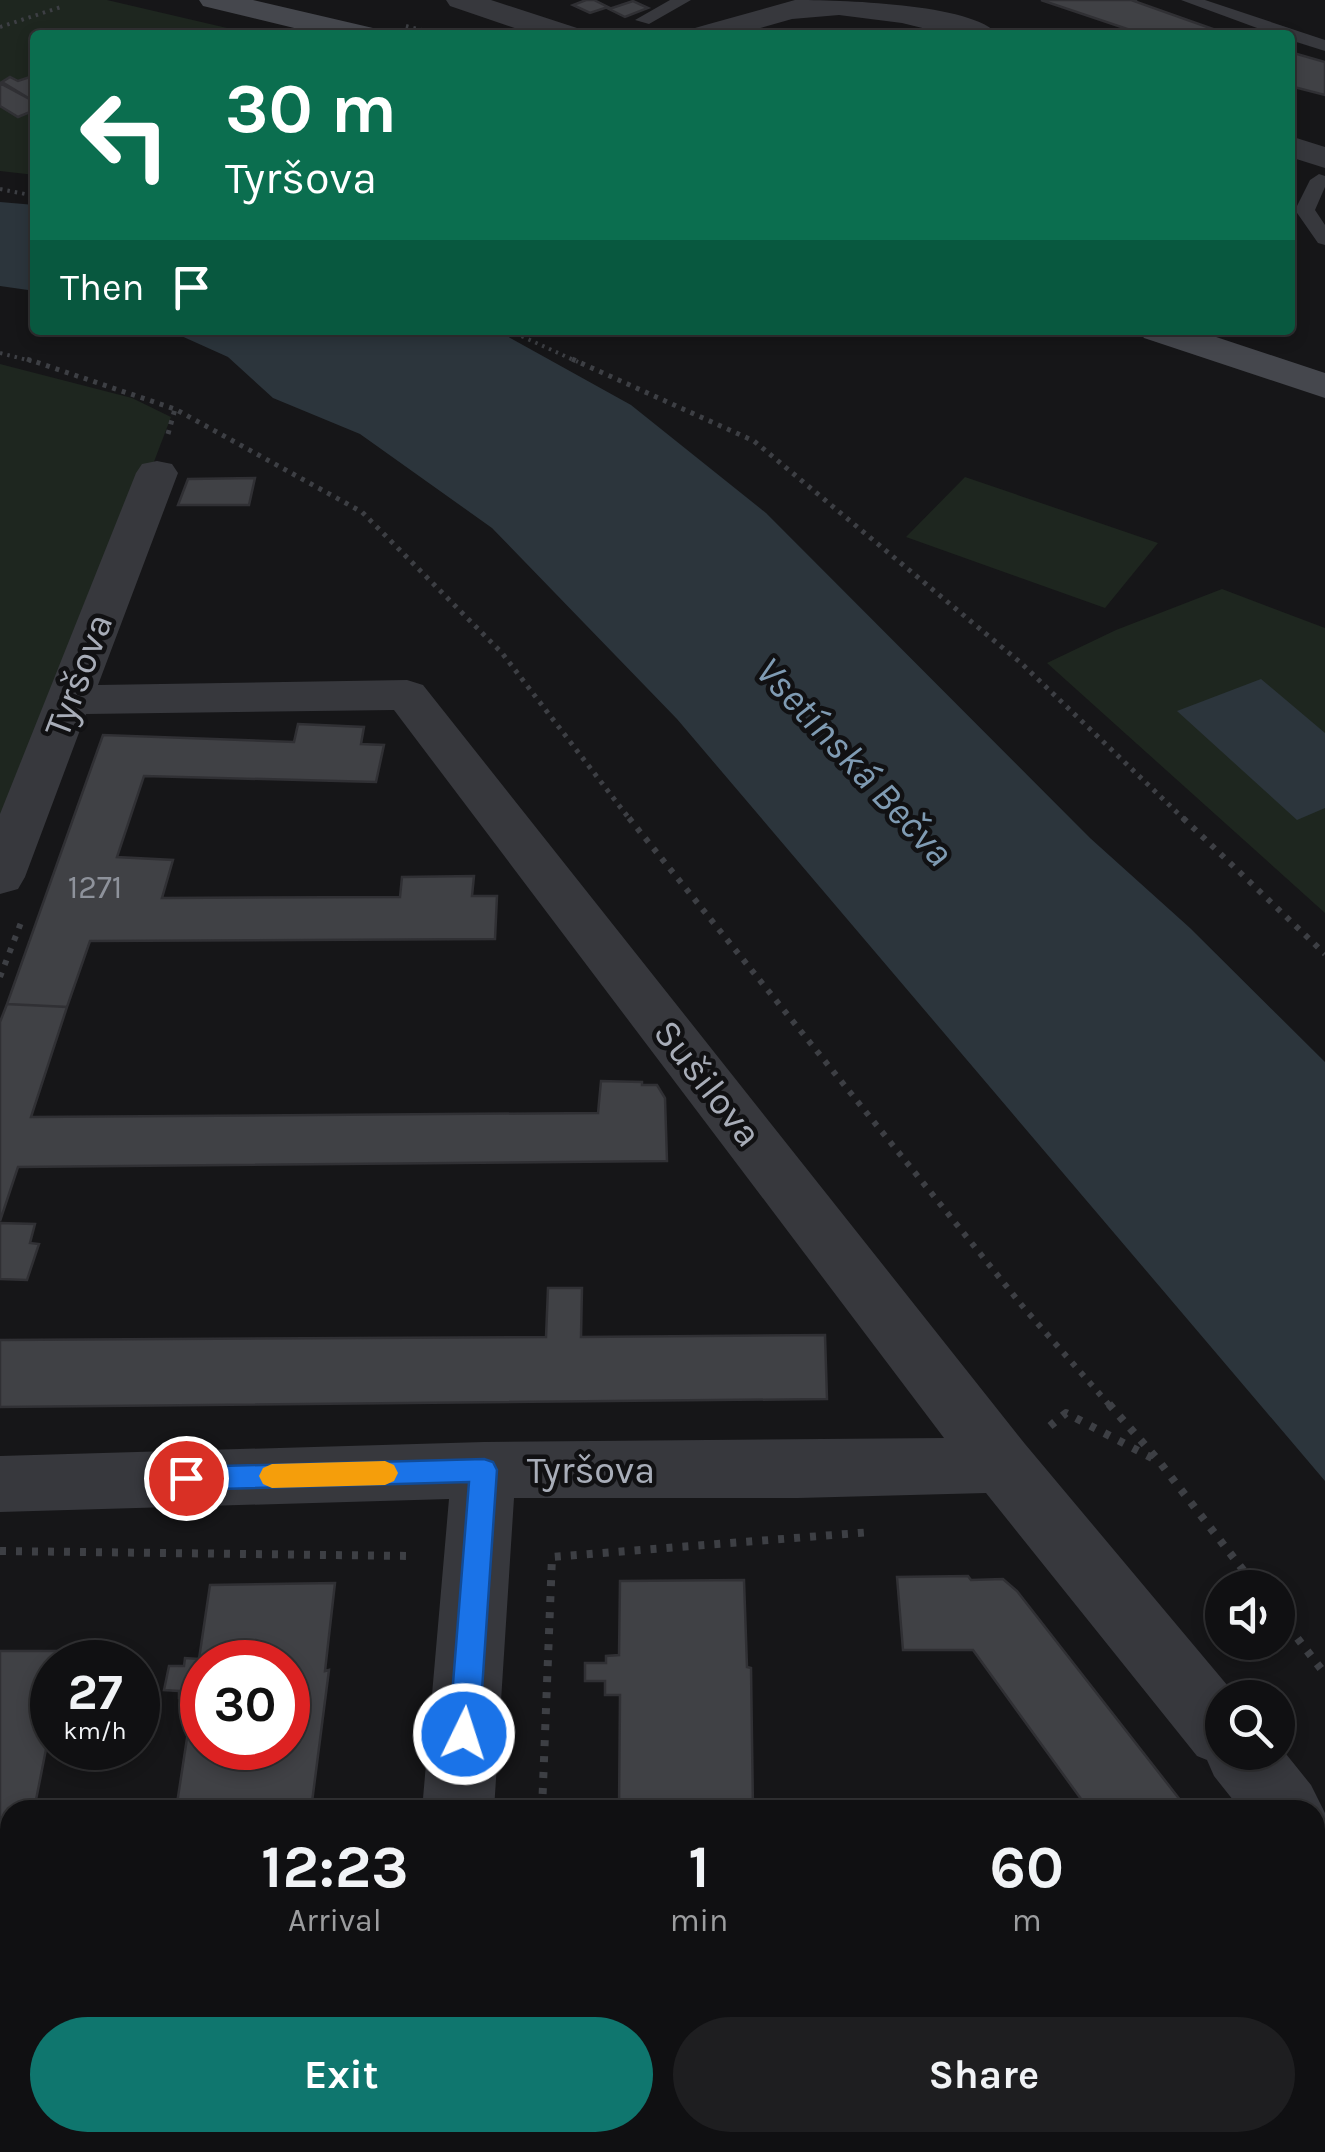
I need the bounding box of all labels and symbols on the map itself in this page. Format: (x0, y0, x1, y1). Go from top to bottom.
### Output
street label: Tyršova (34, 607, 122, 743)
water label: Vsetínská Bečva (746, 647, 963, 875)
house number: 1271 (68, 869, 122, 906)
street label: Sušilova (644, 1011, 771, 1156)
pin (144, 1436, 229, 1521)
street label: Tyršova (527, 1448, 655, 1493)
speed limit sign: 30 (180, 1640, 310, 1770)
position arrow (412, 1682, 516, 1786)

